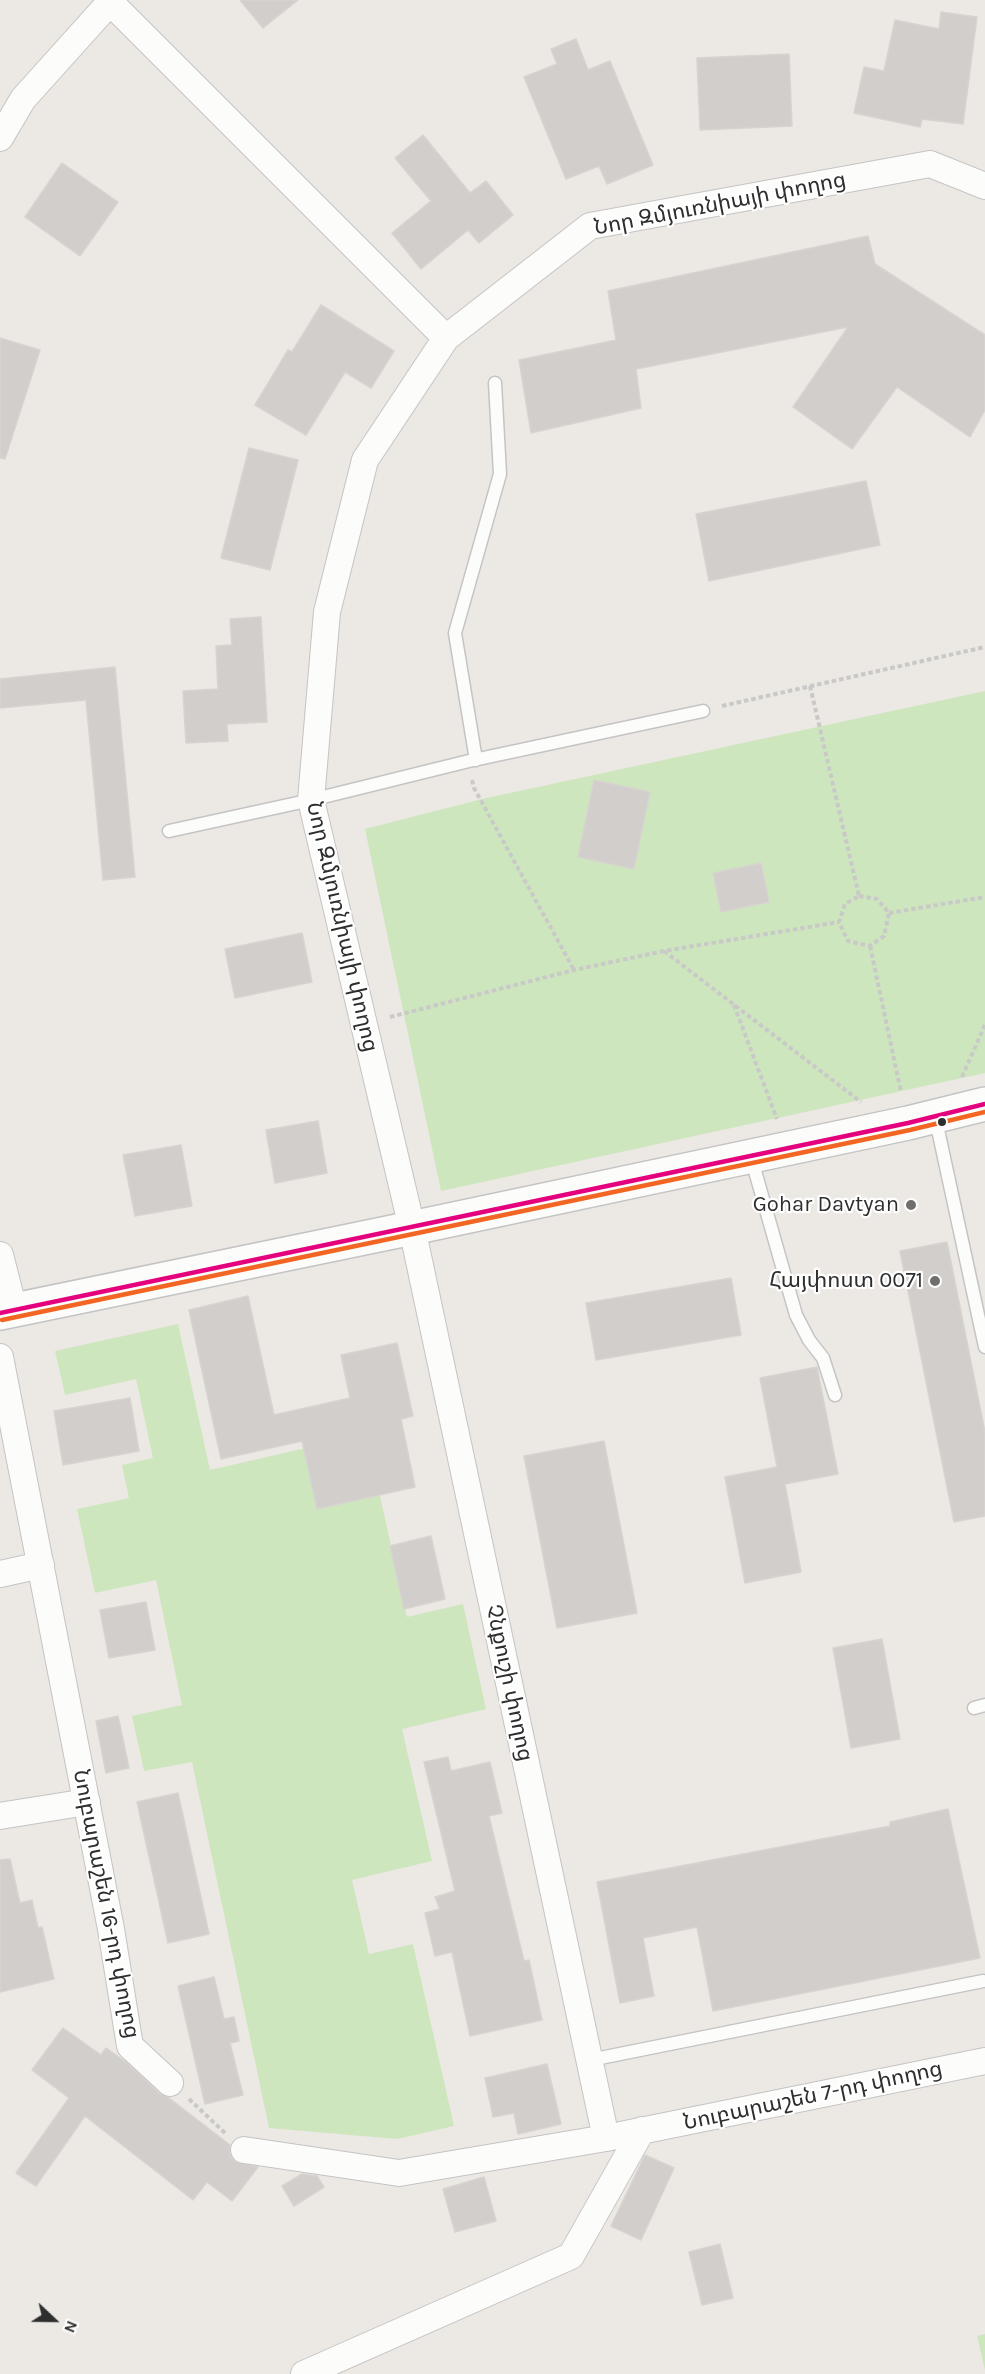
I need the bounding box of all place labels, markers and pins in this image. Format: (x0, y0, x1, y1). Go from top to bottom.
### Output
unlabelled marker (936, 1116, 948, 1128)
place label: Gohar Davtyan (753, 1192, 899, 1218)
marker: Gohar Davtyan (904, 1198, 918, 1212)
place label: Հայփոստ 0071 (769, 1268, 923, 1294)
marker: Հայփոստ 0071 (928, 1274, 942, 1288)

